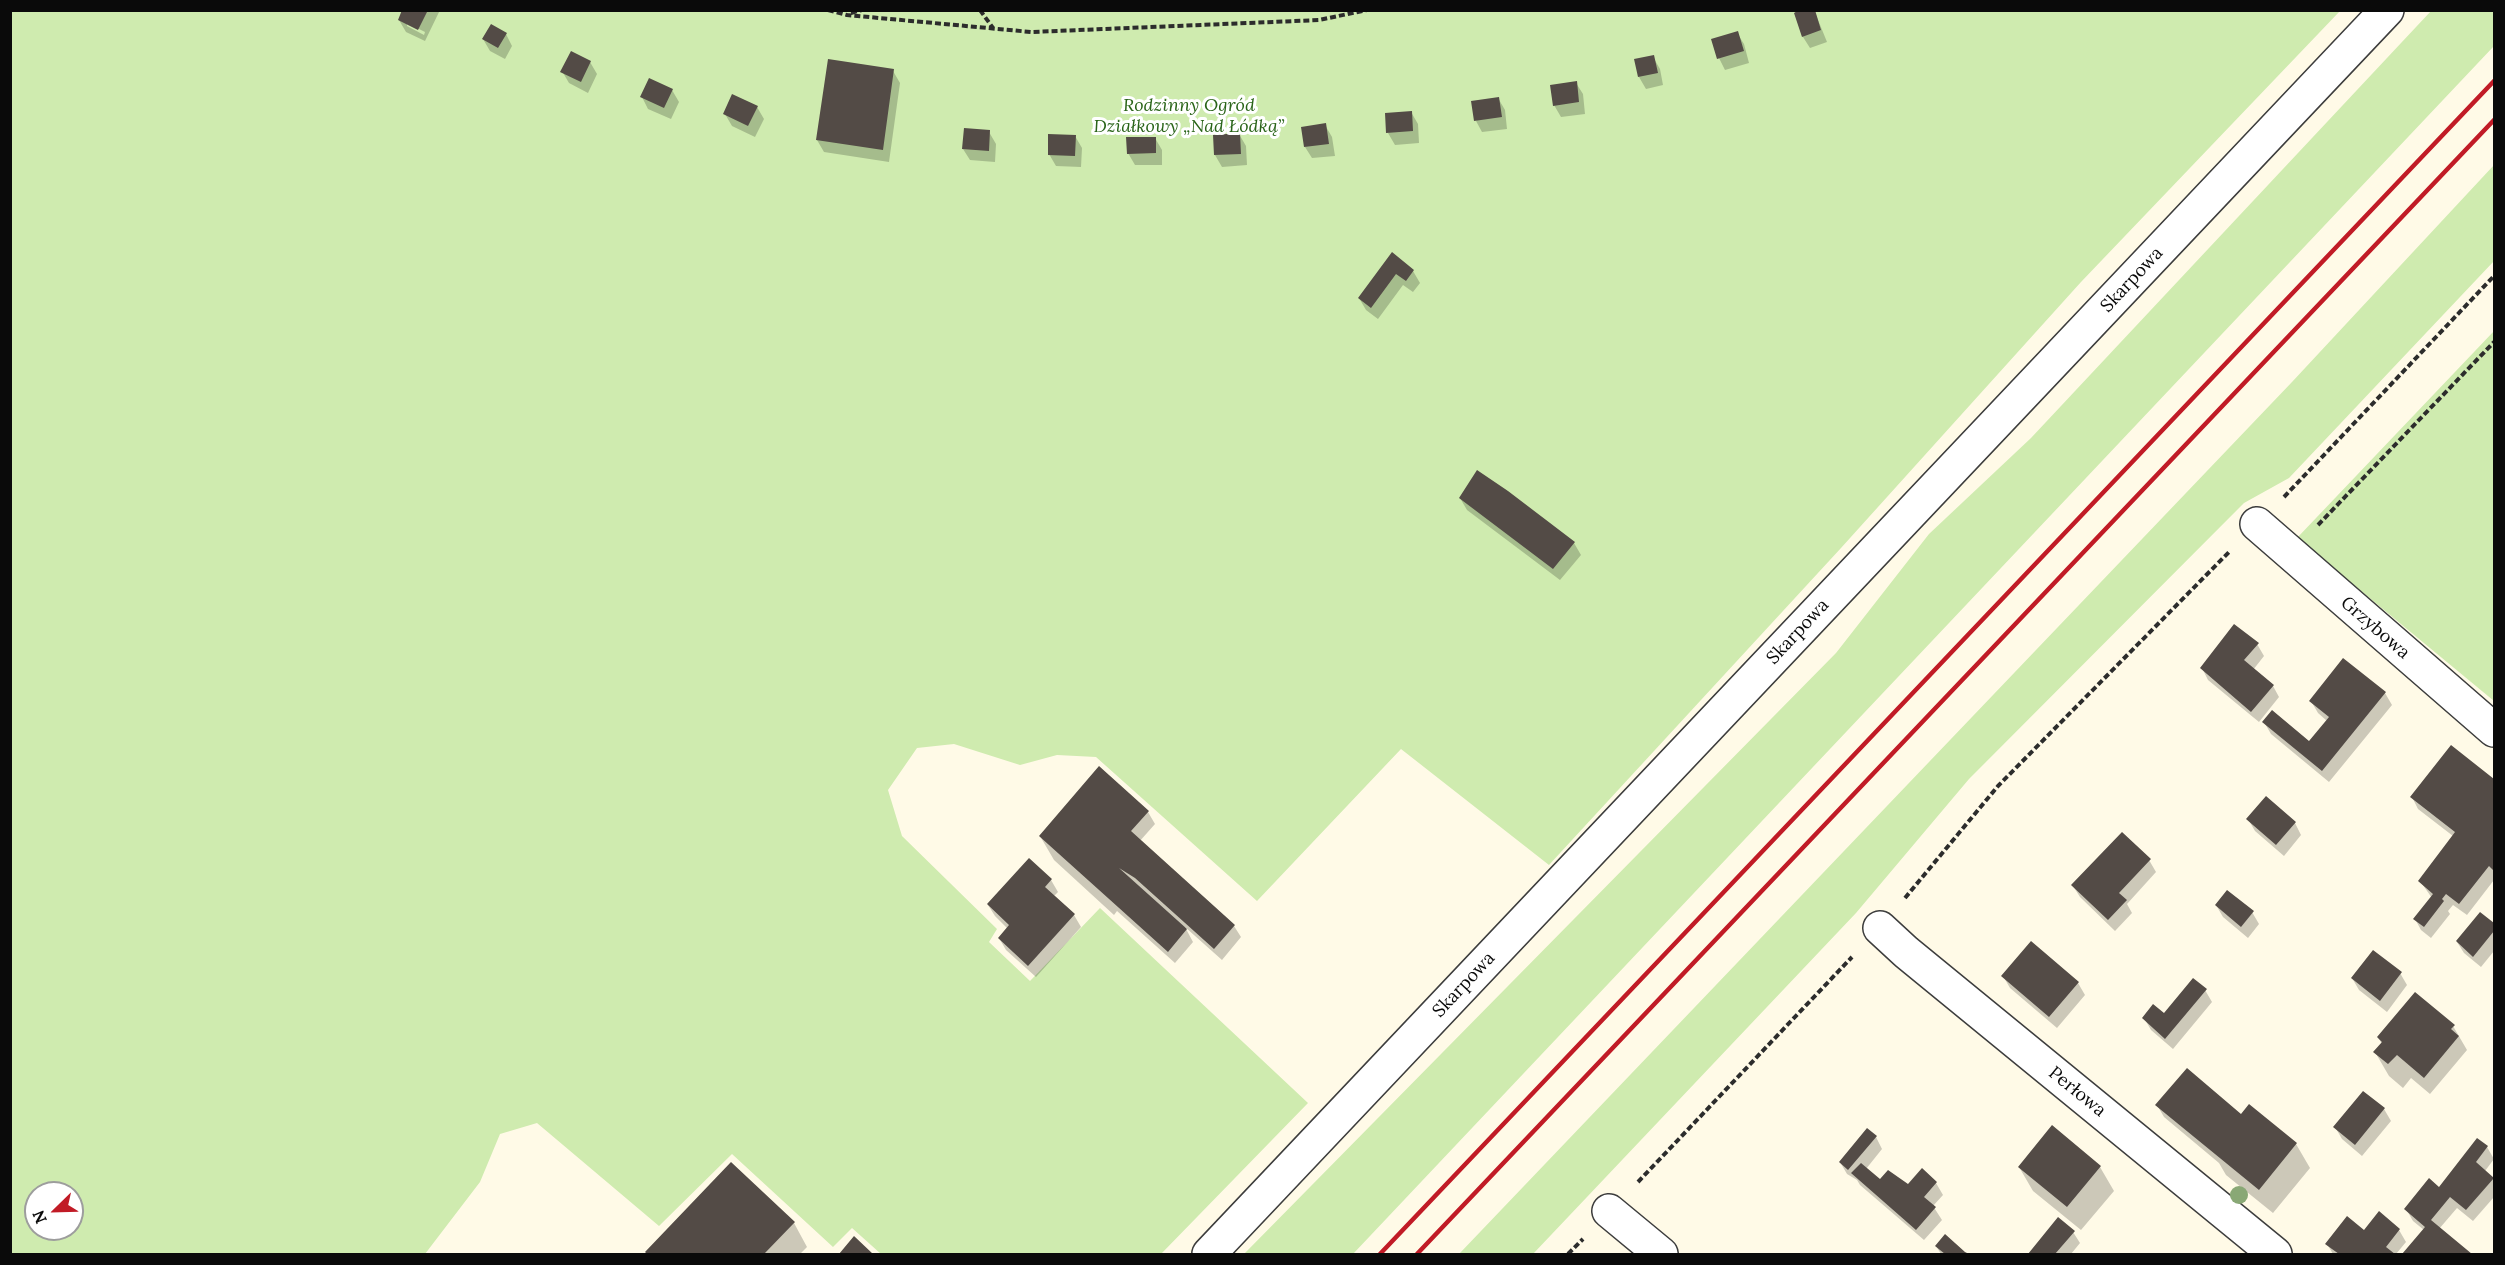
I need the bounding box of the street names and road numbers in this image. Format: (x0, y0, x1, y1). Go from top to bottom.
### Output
street label: Skarpowa (2096, 243, 2168, 317)
street label: Grzybowa (2336, 592, 2414, 664)
street label: Skarpowa (1762, 595, 1834, 669)
street label: Skarpowa (1428, 948, 1500, 1022)
street label: Perłowa (2044, 1062, 2110, 1122)

